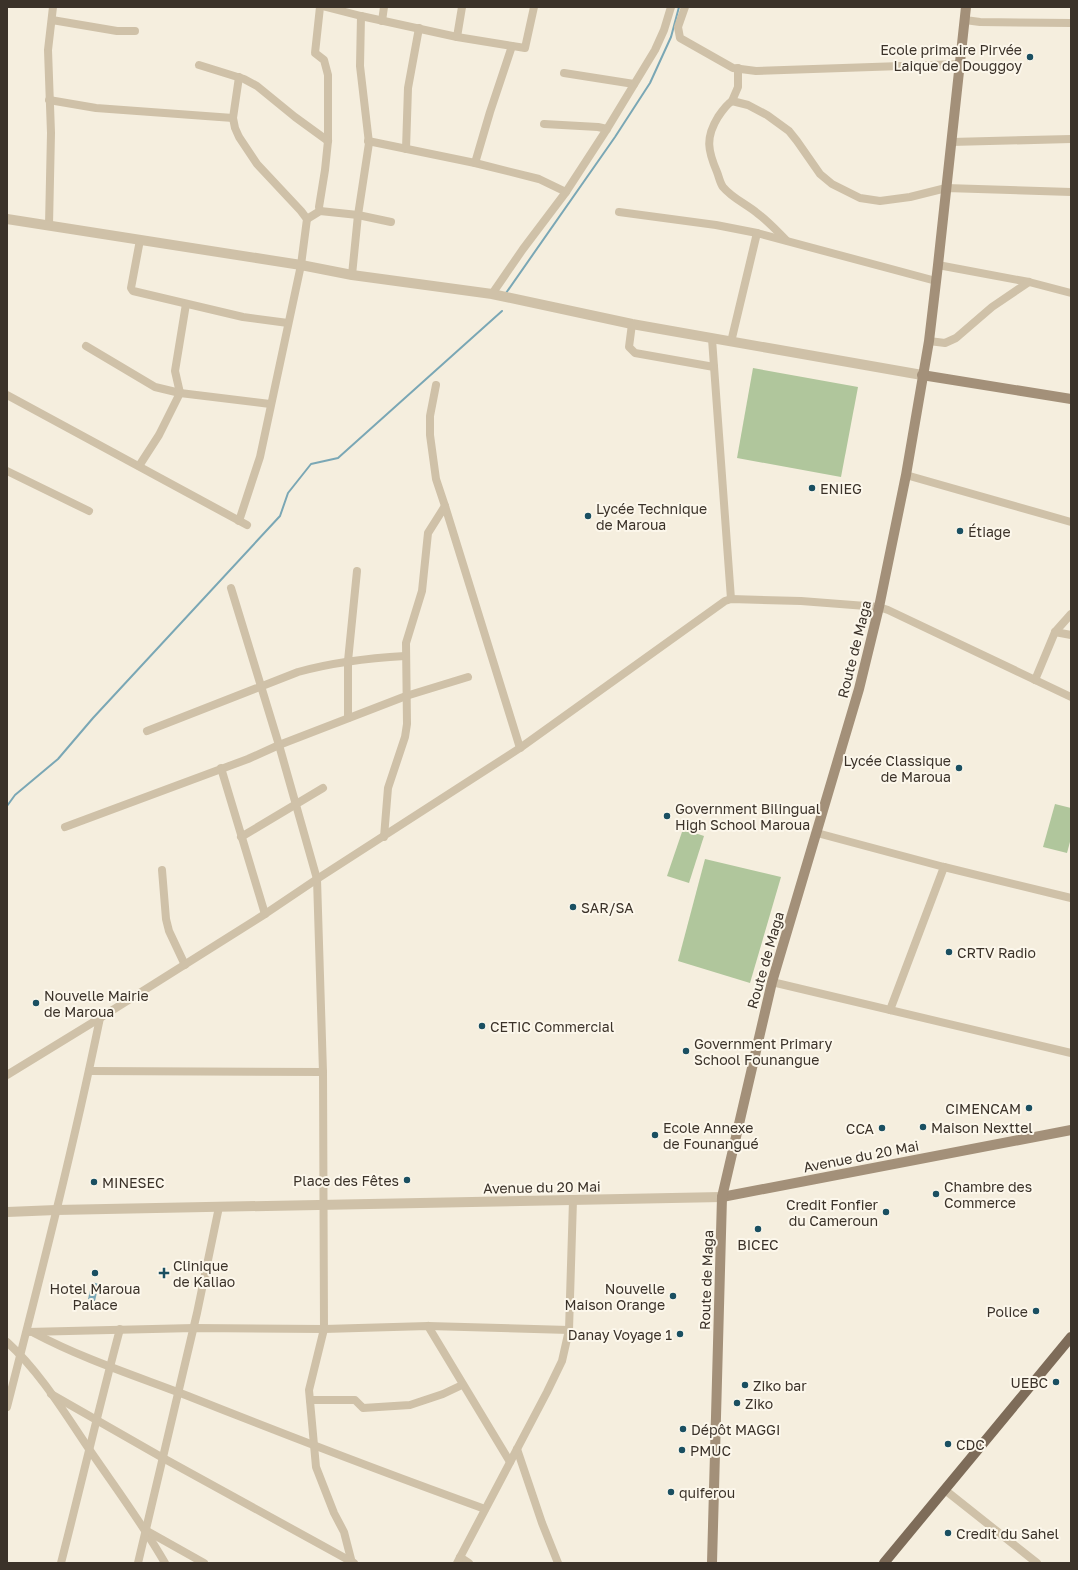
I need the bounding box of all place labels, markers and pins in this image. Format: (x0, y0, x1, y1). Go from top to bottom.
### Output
place label: Ecole primaire Pirvée Laique de Douggoy (880, 41, 1022, 74)
marker: Ecole primaire Pirvée Laique de Douggoy (1025, 52, 1035, 62)
place label: ENIEG (820, 480, 862, 497)
marker: ENIEG (807, 483, 817, 493)
place label: Lycée Technique de Maroua (596, 500, 707, 533)
marker: Lycée Technique de Maroua (583, 511, 593, 521)
place label: Étiage (968, 523, 1011, 540)
marker: Étiage (955, 526, 965, 536)
place label: Lycée Classique de Maroua (844, 752, 951, 785)
marker: Lycée Classique de Maroua (954, 763, 964, 773)
place label: Government Bilingual High School Maroua (675, 800, 820, 833)
marker: Government Bilingual High School Maroua (662, 811, 672, 821)
place label: SAR/SA (581, 899, 634, 916)
marker: SAR/SA (568, 902, 578, 912)
place label: CRTV Radio (957, 944, 1036, 961)
marker: CRTV Radio (944, 947, 954, 957)
place label: Nouvelle Mairie de Maroua (44, 987, 149, 1020)
marker: Nouvelle Mairie de Maroua (31, 998, 41, 1008)
place label: CETIC Commercial (490, 1018, 614, 1035)
marker: CETIC Commercial (477, 1021, 487, 1031)
place label: Government Primary School Founangue (694, 1035, 832, 1068)
marker: Government Primary School Founangue (681, 1046, 691, 1056)
place label: CIMENCAM (945, 1100, 1021, 1117)
marker: CIMENCAM (1024, 1103, 1034, 1113)
place label: Ecole Annexe de Founangué (663, 1119, 759, 1152)
place label: Maison Nexttel (931, 1119, 1033, 1136)
place label: CCA (846, 1120, 875, 1137)
marker: Maison Nexttel (918, 1122, 928, 1132)
marker: CCA (877, 1123, 887, 1133)
marker: Ecole Annexe de Founangué (650, 1130, 660, 1140)
place label: Place des Fêtes (293, 1172, 399, 1189)
place label: MINESEC (102, 1174, 165, 1191)
marker: Place des Fêtes (402, 1175, 412, 1185)
marker: MINESEC (89, 1177, 99, 1187)
place label: Chambre des Commerce (944, 1178, 1032, 1211)
marker: Chambre des Commerce (931, 1189, 941, 1199)
place label: Credit Fonfier du Cameroun (786, 1196, 879, 1229)
marker: Credit Fonfier du Cameroun (881, 1207, 891, 1217)
marker: BICEC (753, 1224, 763, 1234)
place label: BICEC (737, 1236, 779, 1253)
place label: Clinique de Kaliao (173, 1257, 235, 1290)
marker: Clinique de Kaliao (158, 1267, 170, 1279)
marker: Hotel Maroua Palace (90, 1268, 100, 1278)
place label: Hotel Maroua Palace (50, 1280, 140, 1313)
place label: Nouvelle Maison Orange (564, 1280, 665, 1313)
marker: Nouvelle Maison Orange (668, 1291, 678, 1301)
place label: Police (987, 1303, 1028, 1320)
marker: Police (1031, 1306, 1041, 1316)
place label: Danay Voyage 1 (568, 1326, 672, 1343)
marker: Danay Voyage 1 (675, 1329, 685, 1339)
place label: UEBC (1010, 1374, 1048, 1391)
place label: Ziko bar (753, 1377, 807, 1394)
marker: UEBC (1051, 1377, 1061, 1387)
marker: Ziko bar (740, 1380, 750, 1390)
place label: Ziko (745, 1395, 773, 1412)
marker: Ziko (732, 1398, 742, 1408)
place label: Dépôt MAGGI (691, 1421, 780, 1438)
marker: Dépôt MAGGI (678, 1424, 688, 1434)
place label: CDC (956, 1436, 985, 1453)
marker: CDC (943, 1439, 953, 1449)
place label: PMUC (690, 1442, 731, 1459)
marker: PMUC (677, 1445, 687, 1455)
place label: quiferou (679, 1484, 735, 1501)
marker: quiferou (666, 1487, 676, 1497)
place label: Credit du Sahel (956, 1525, 1059, 1542)
marker: Credit du Sahel (943, 1528, 953, 1538)

